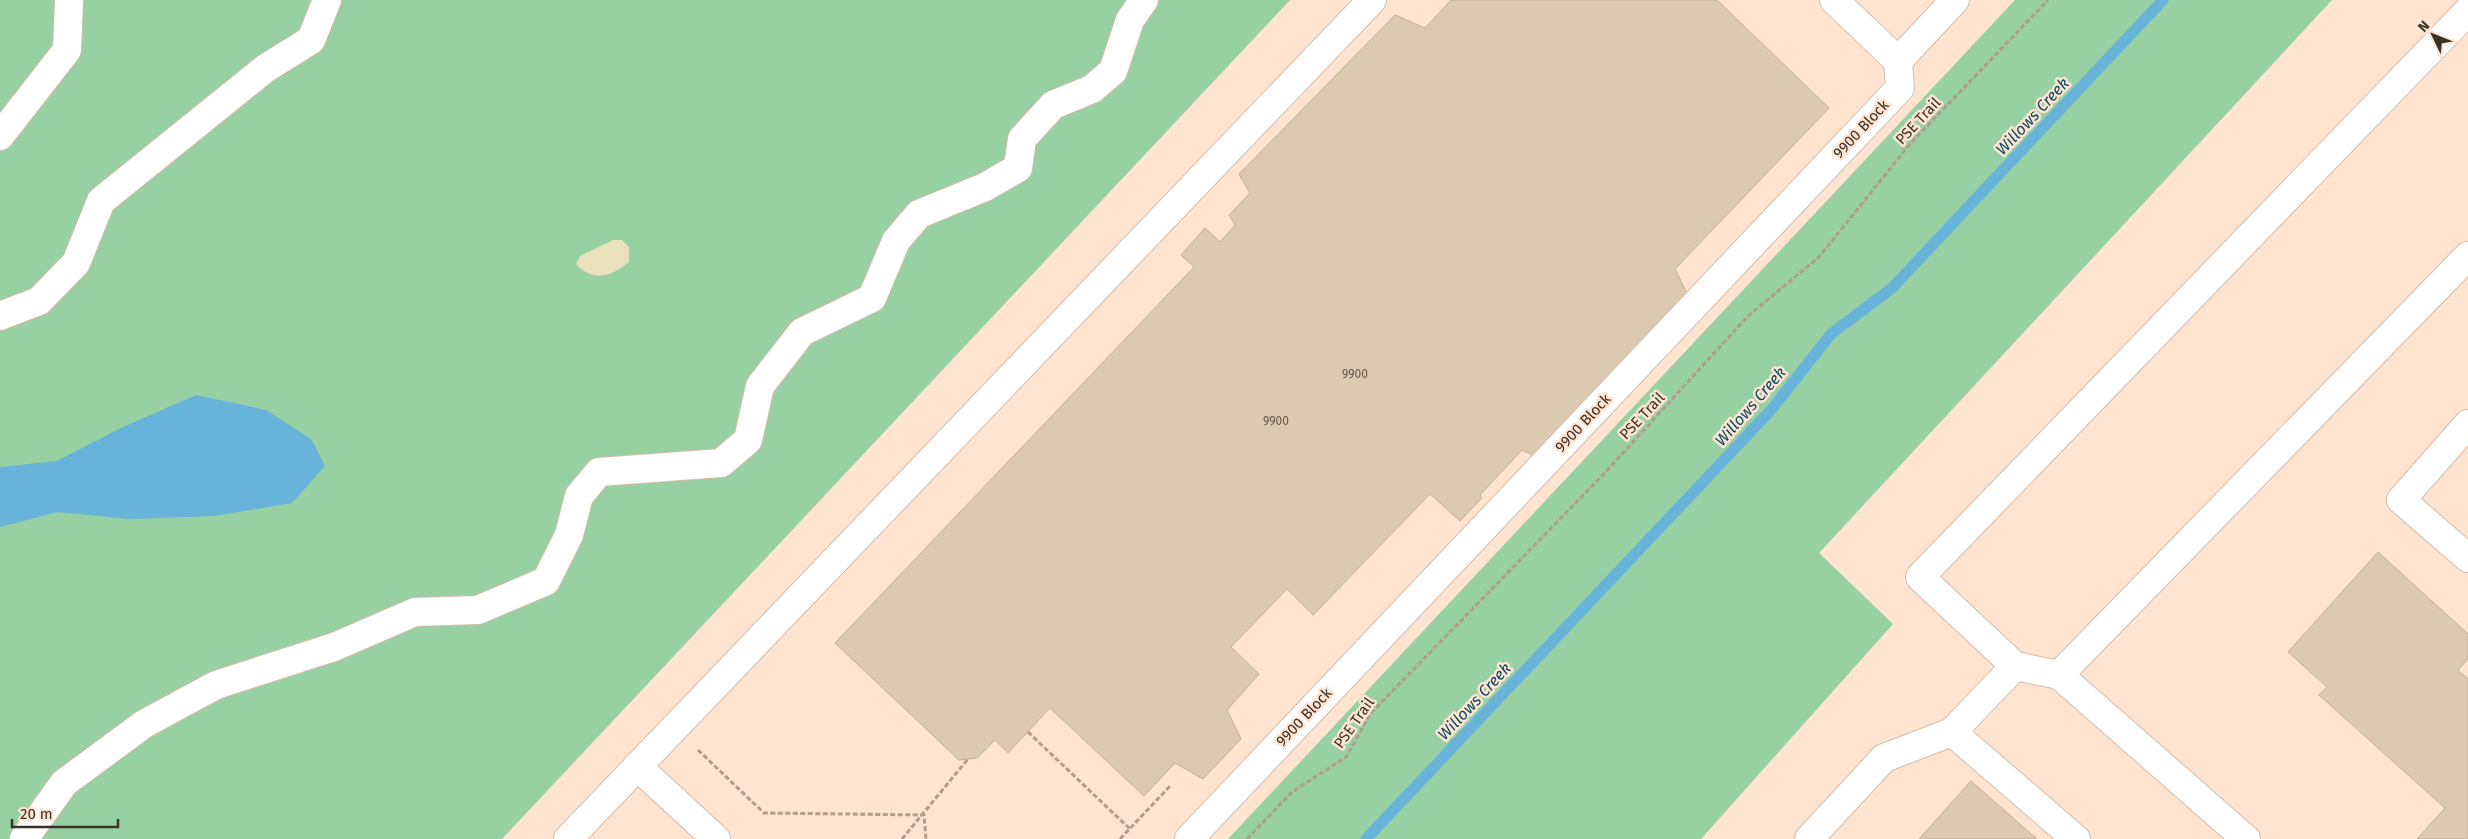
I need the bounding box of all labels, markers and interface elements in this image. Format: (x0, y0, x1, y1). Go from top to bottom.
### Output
north arrow (2408, 10, 2458, 60)
text: N (2414, 17, 2433, 36)
water label: Willows Creek (1992, 74, 2073, 159)
street label: PSE Trail (1892, 93, 1945, 148)
street label: 9900 Block (1829, 96, 1893, 162)
water label: Willows Creek (1711, 363, 1790, 450)
house number: 9900 (1342, 367, 1368, 381)
street label: PSE Trail (1616, 388, 1669, 443)
street label: 9900 Block (1551, 390, 1615, 456)
house number: 9900 (1263, 414, 1289, 428)
water label: Willows Creek (1434, 659, 1515, 744)
street label: 9900 Block (1272, 684, 1336, 750)
street label: PSE Trail (1330, 694, 1378, 752)
scale bar (12, 796, 119, 828)
text: 20 m (20, 805, 53, 823)

